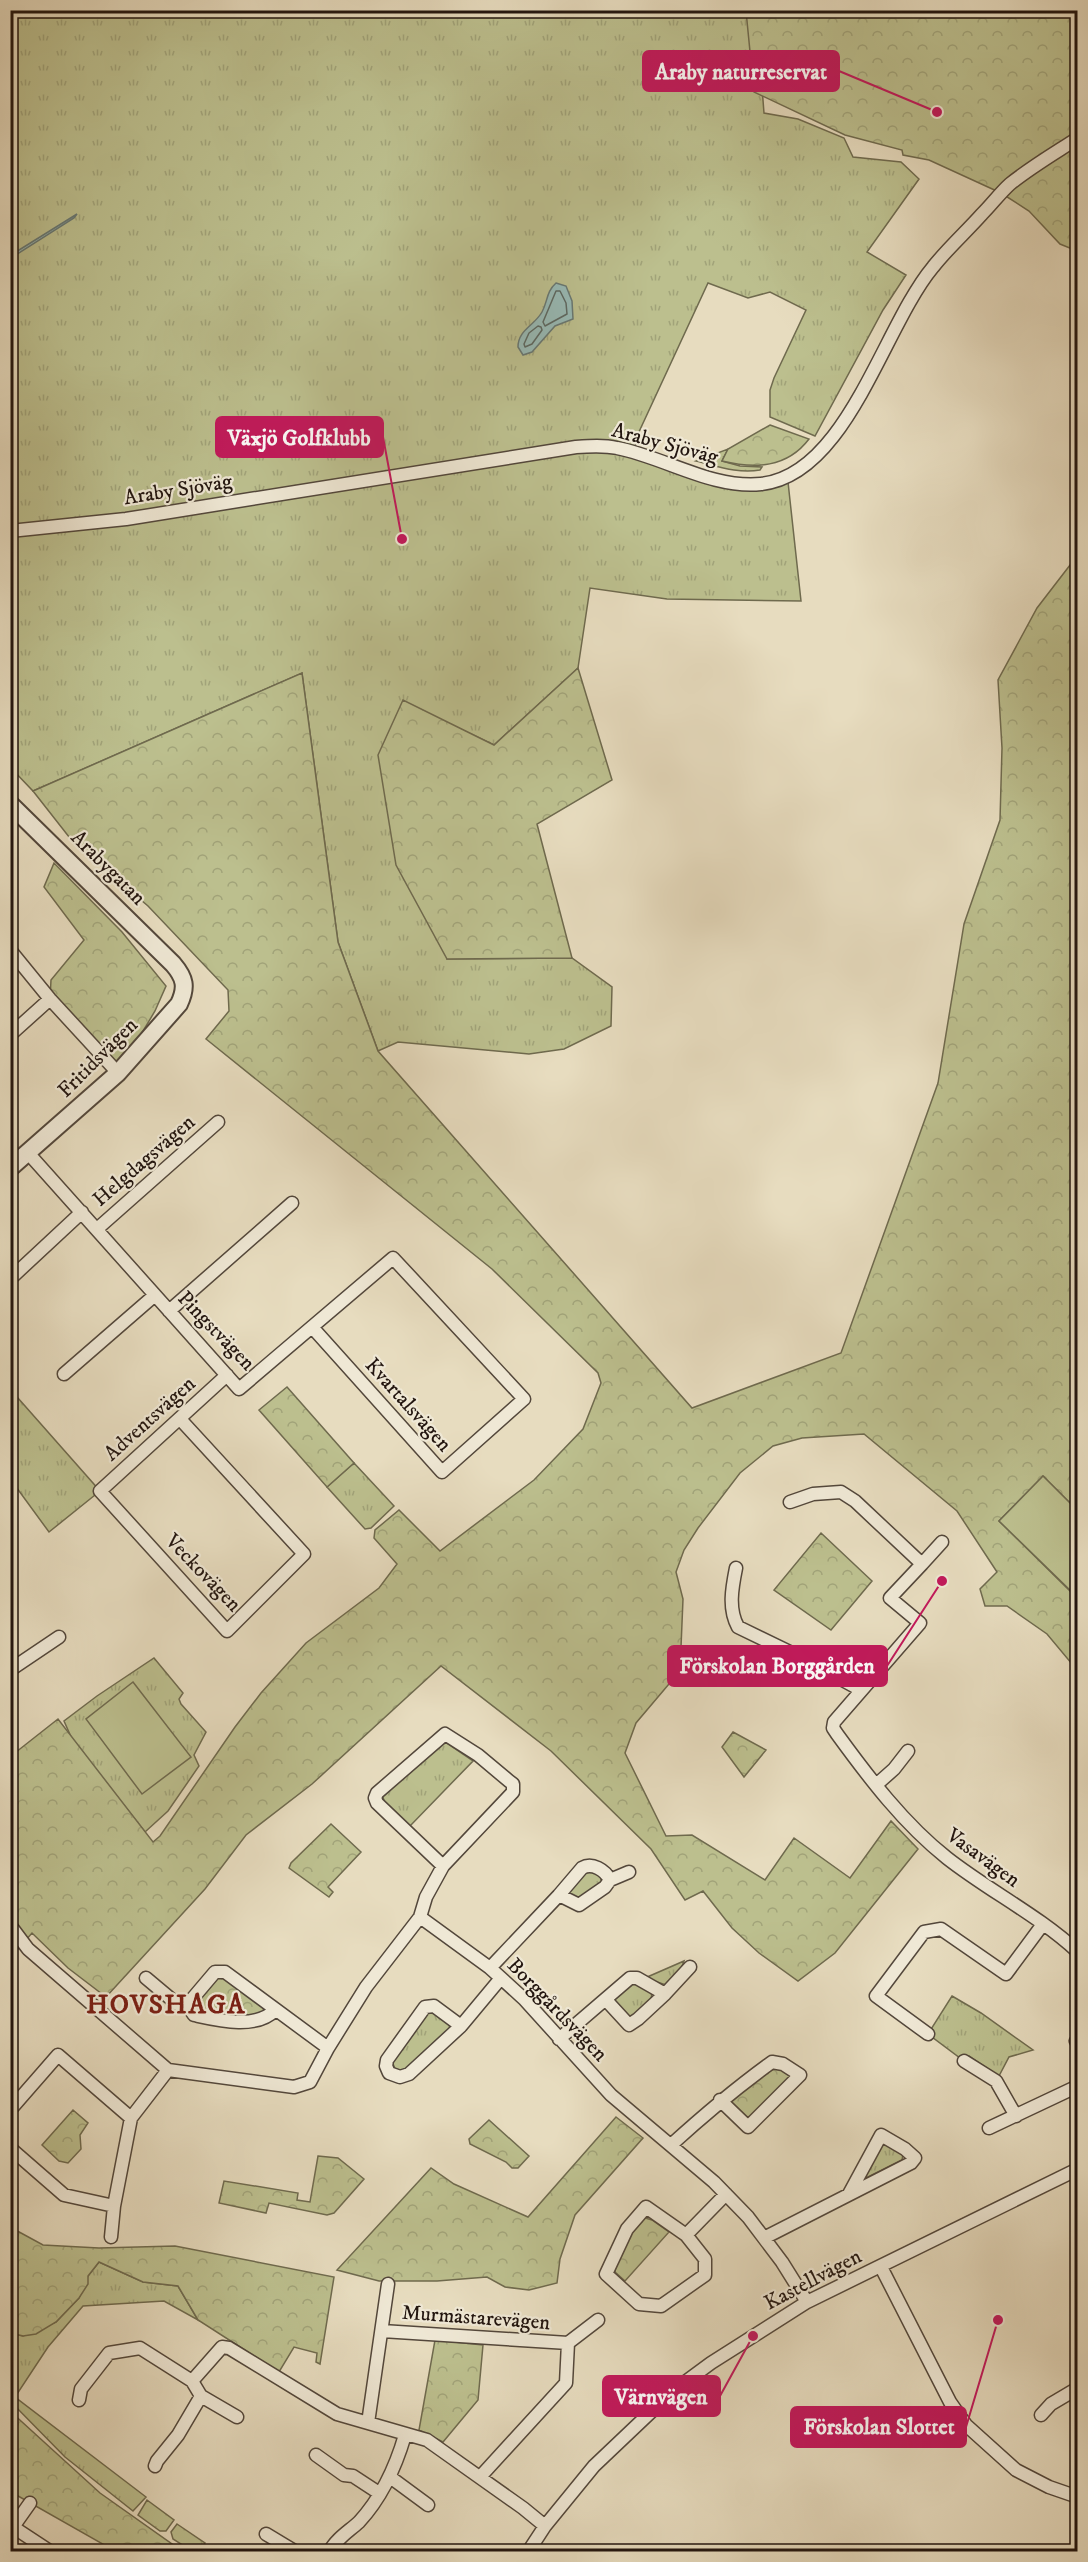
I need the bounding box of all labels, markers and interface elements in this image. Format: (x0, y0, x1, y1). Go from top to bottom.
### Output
callout: Araby naturreservat (643, 51, 839, 91)
text: Araby naturreservat (654, 59, 827, 86)
callout: Växjö Golfklubb (216, 417, 383, 457)
street label: Araby Sjöväg (609, 417, 722, 471)
text: Växjö Golfklubb (227, 425, 370, 453)
street label: Araby Sjöväg (122, 469, 235, 511)
street label: Arabygatan (65, 825, 151, 911)
street label: Fritidsvägen (53, 1012, 144, 1103)
street label: Helgdagsvägen (87, 1109, 201, 1213)
street label: Pingstvägen (172, 1286, 260, 1376)
street label: Kvartalsvägen (359, 1353, 457, 1457)
street label: Adventsvägen (99, 1371, 201, 1467)
street label: Veckovägen (159, 1528, 247, 1617)
callout: Förskolan Borggården (668, 1646, 887, 1686)
text: Förskolan Borggården (679, 1653, 875, 1680)
street label: Vasavägen (940, 1822, 1025, 1893)
street label: Borggårdsvägen (501, 1953, 613, 2067)
district label: HOVSHAGA (86, 1988, 246, 2022)
street label: Kastellvägen (760, 2243, 866, 2317)
street label: Murmästarevägen (401, 2300, 551, 2336)
callout: Värnvägen (603, 2376, 720, 2416)
text: Värnvägen (613, 2384, 708, 2411)
callout: Förskolan Slottet (791, 2407, 966, 2447)
text: Förskolan Slottet (803, 2414, 955, 2441)

